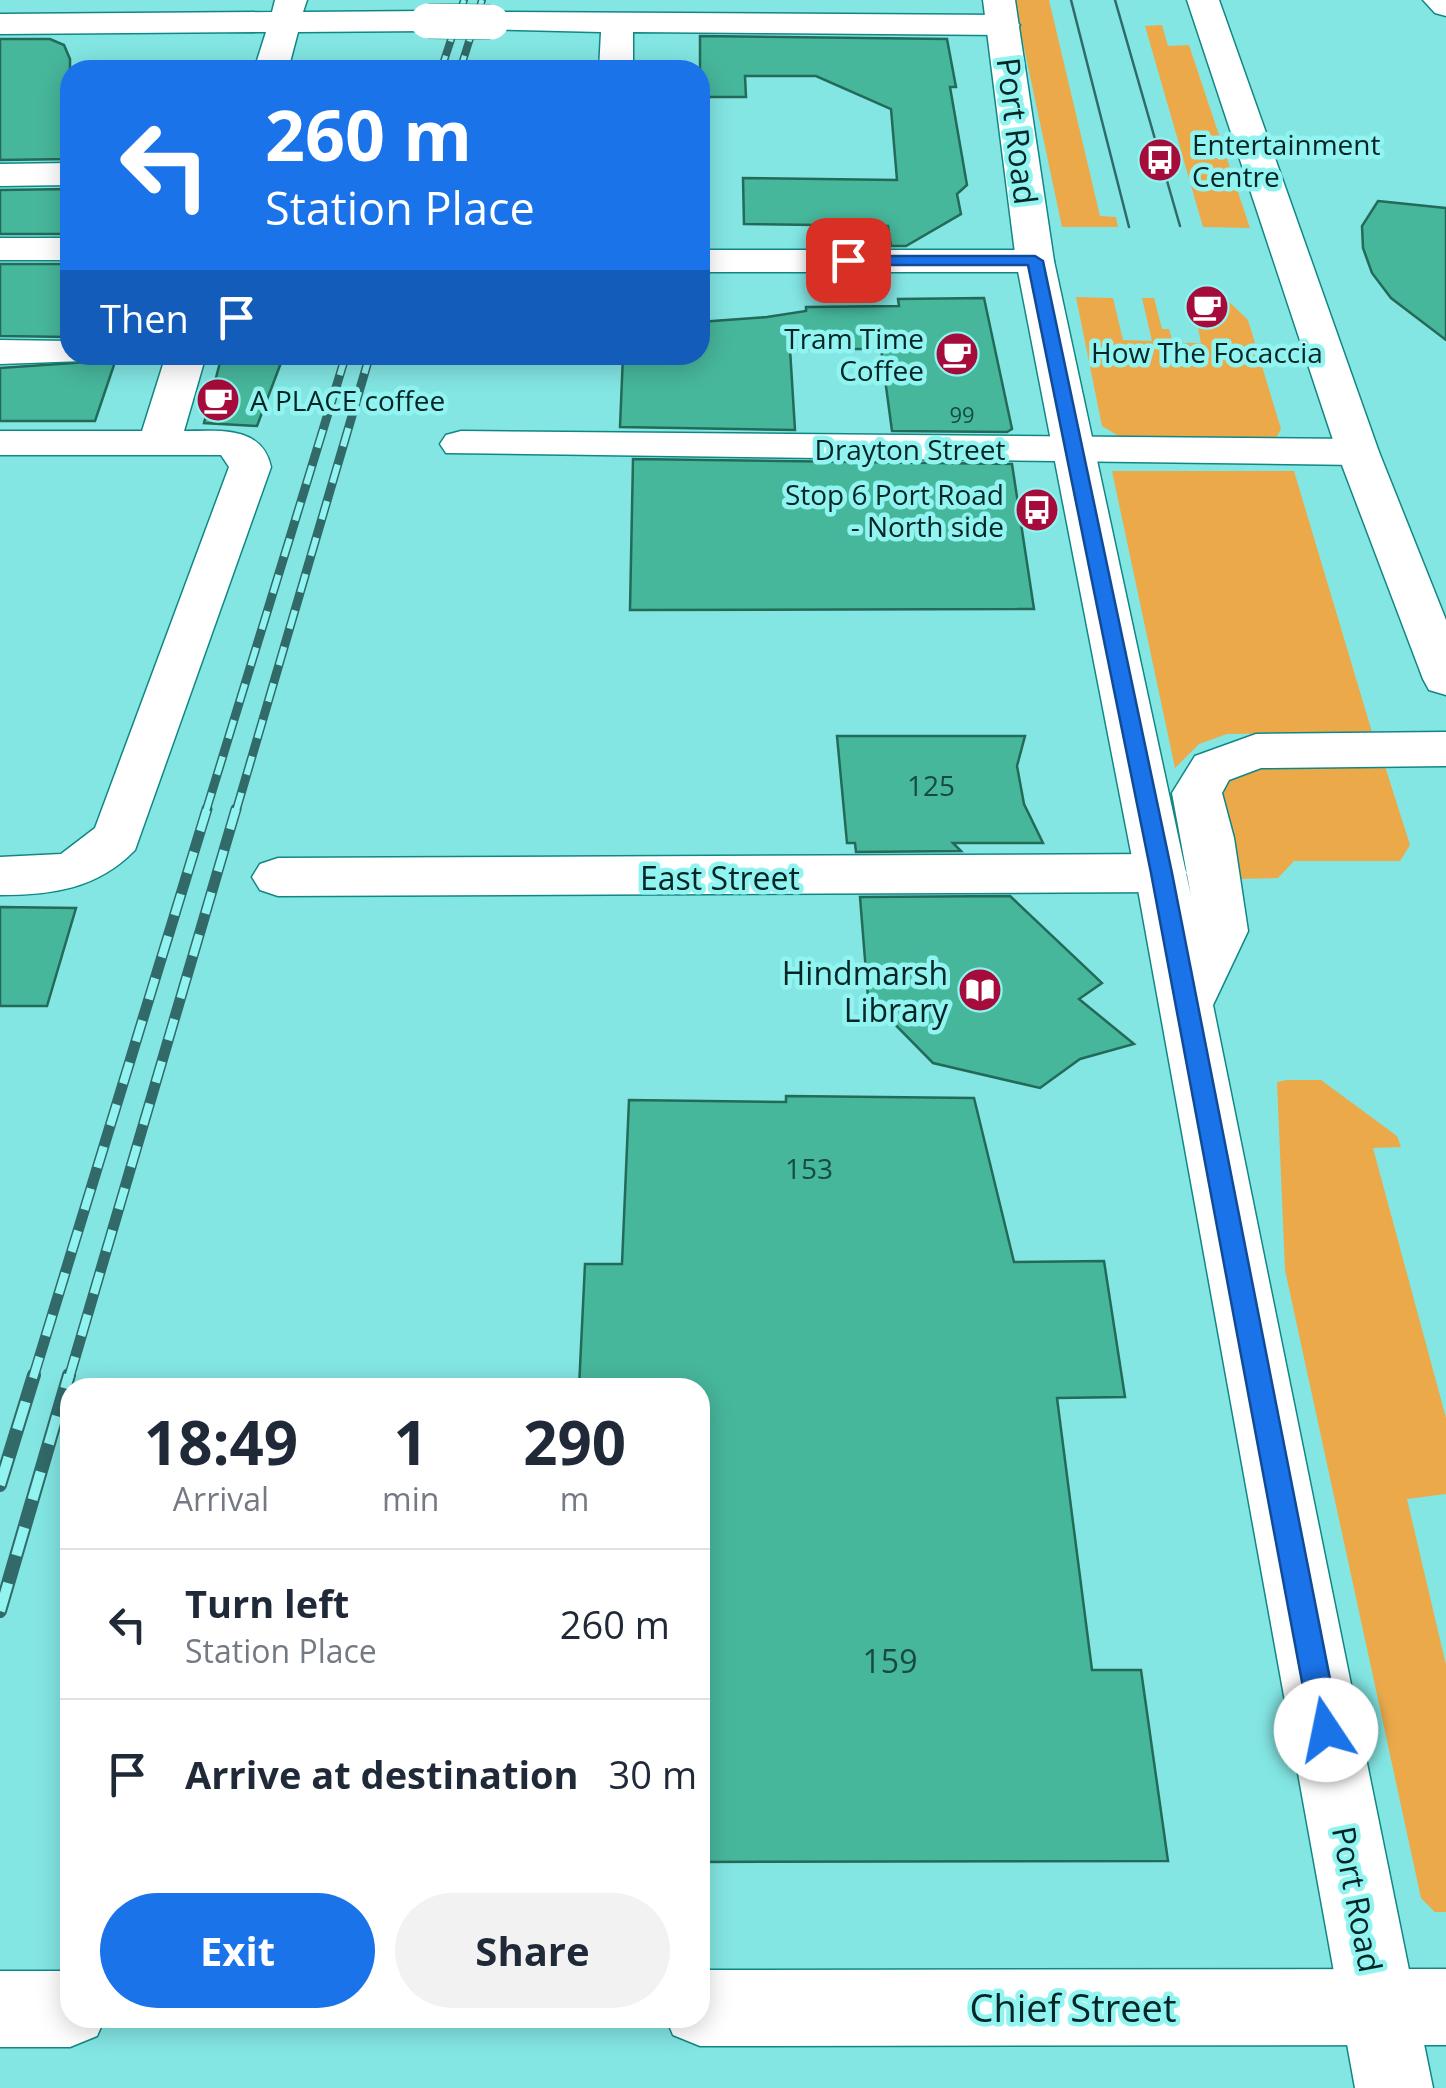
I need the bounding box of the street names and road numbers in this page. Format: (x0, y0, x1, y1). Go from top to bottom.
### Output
street label: Port Road (988, 55, 1048, 207)
street label: Drayton Street (815, 430, 1005, 468)
street label: East Street (640, 856, 800, 899)
street label: Port Road (1323, 1822, 1393, 1976)
street label: Chief Street (970, 1981, 1176, 2033)

